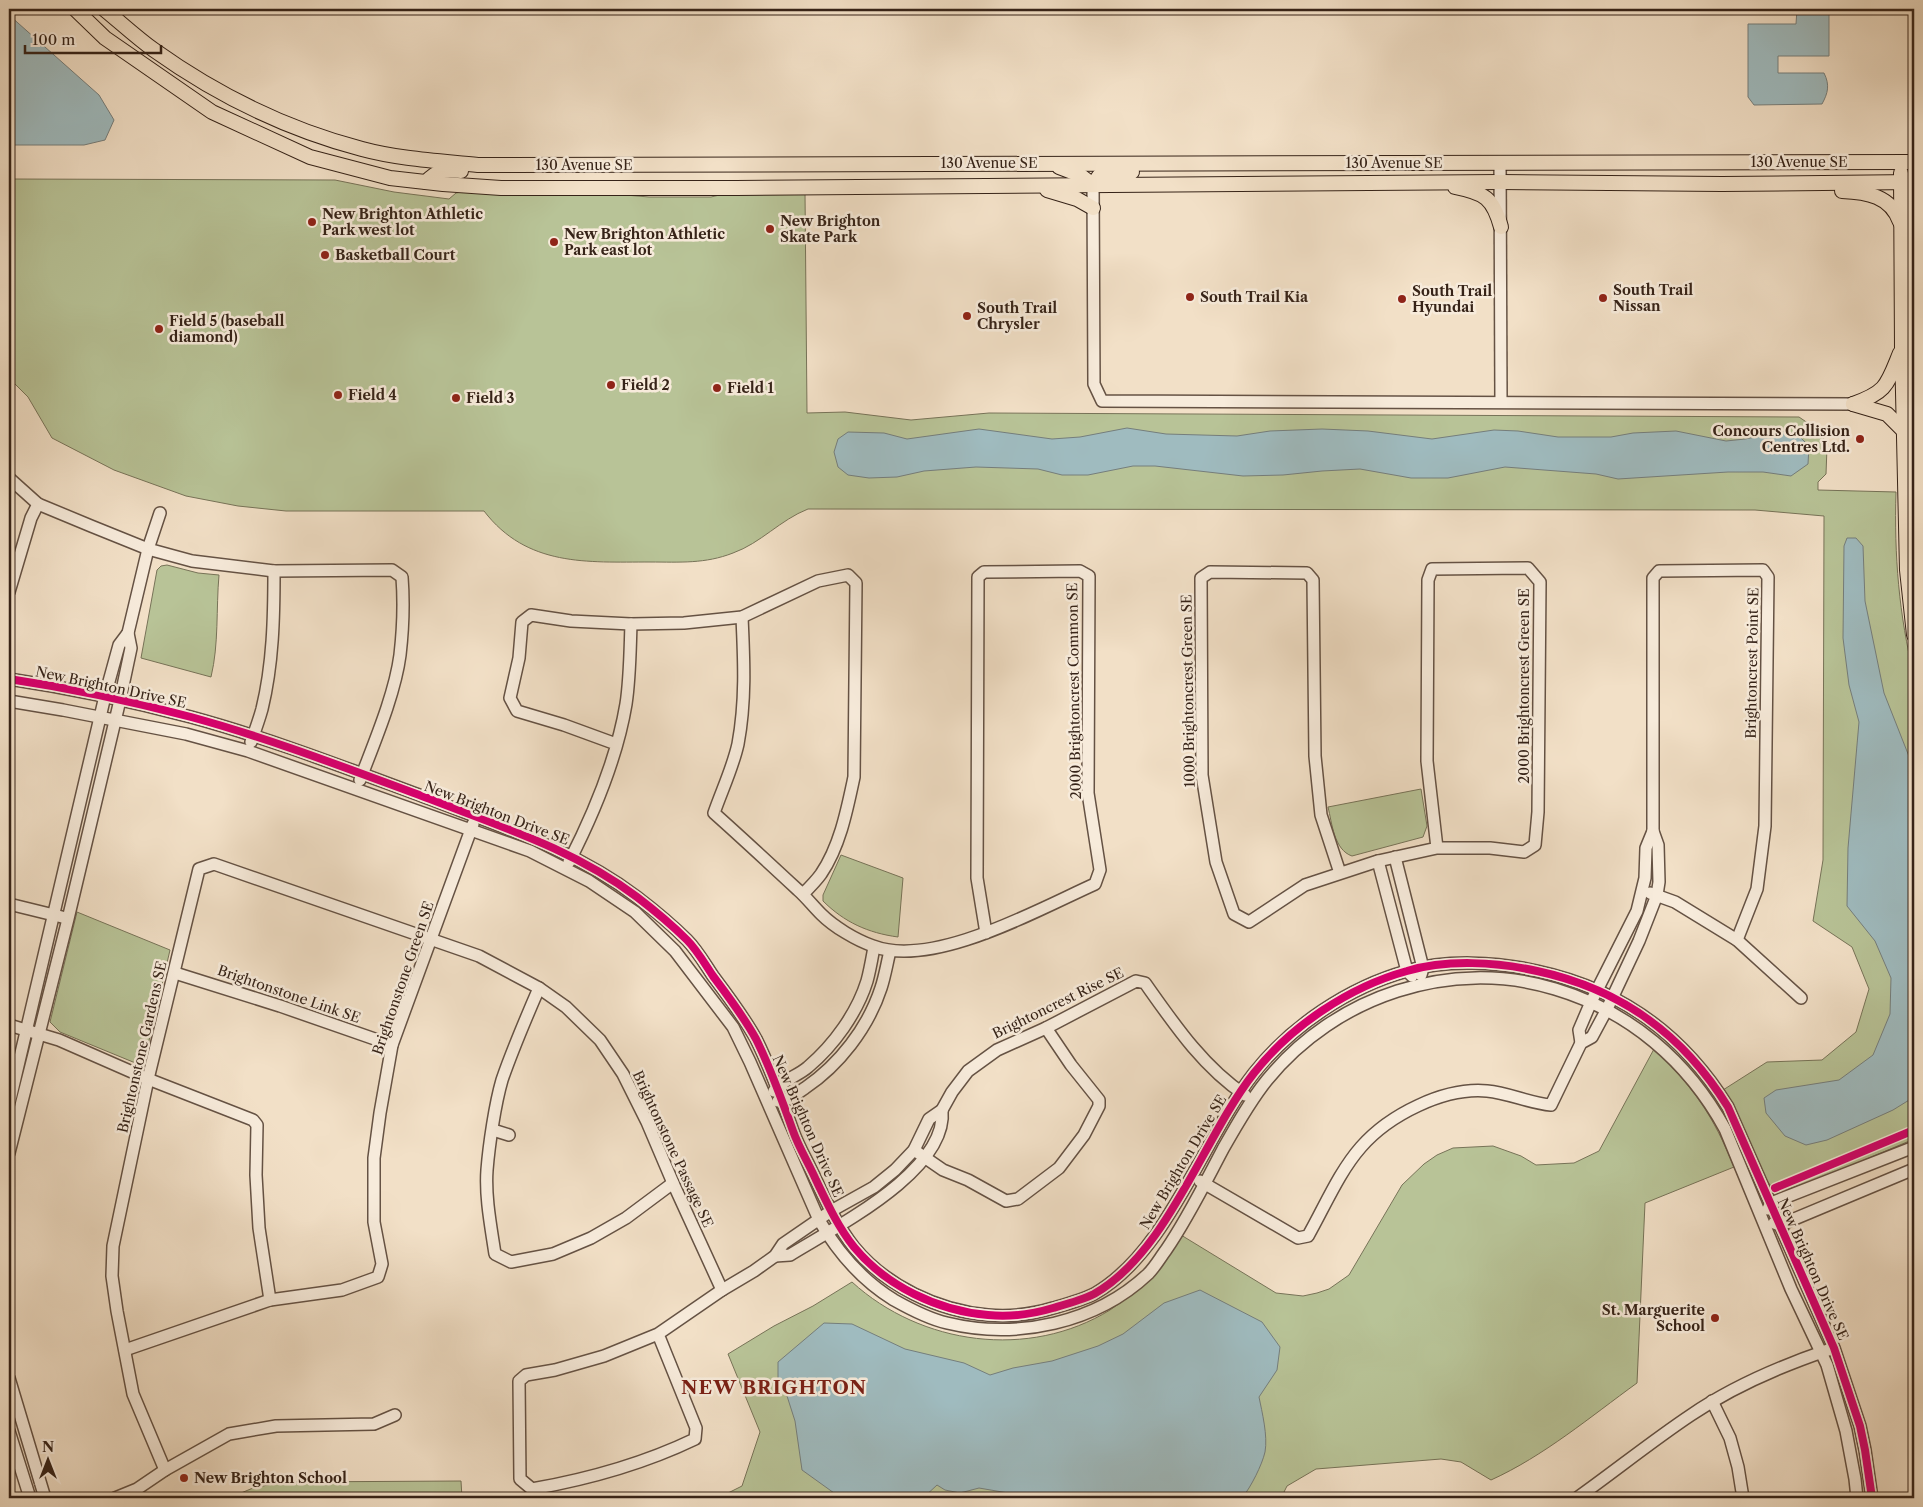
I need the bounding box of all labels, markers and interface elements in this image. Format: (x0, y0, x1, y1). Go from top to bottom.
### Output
scale bar (25, 22, 161, 54)
text: 100 m (32, 30, 75, 49)
street label: 130 Avenue SE (1750, 153, 1848, 171)
street label: 130 Avenue SE (940, 154, 1038, 172)
street label: 130 Avenue SE (1345, 154, 1443, 172)
street label: 130 Avenue SE (535, 156, 633, 174)
place label: New Brighton Athletic Park west lot (322, 205, 483, 239)
place label: New Brighton Skate Park (780, 212, 881, 246)
marker: New Brighton Athletic Park west lot (306, 216, 318, 228)
marker: New Brighton Skate Park (764, 223, 776, 235)
place label: New Brighton Athletic Park east lot (564, 225, 725, 259)
marker: New Brighton Athletic Park east lot (548, 236, 560, 248)
place label: Basketball Court (335, 246, 456, 264)
marker: Basketball Court (319, 249, 331, 261)
place label: South Trail Nissan (1613, 281, 1693, 315)
place label: South Trail Hyundai (1412, 282, 1492, 316)
place label: South Trail Kia (1200, 288, 1309, 306)
marker: South Trail Kia (1184, 291, 1196, 303)
marker: South Trail Nissan (1597, 292, 1609, 304)
marker: South Trail Hyundai (1396, 293, 1408, 305)
place label: South Trail Chrysler (977, 299, 1057, 333)
marker: South Trail Chrysler (961, 310, 973, 322)
place label: Field 5 (baseball diamond) (169, 312, 284, 346)
marker: Field 5 (baseball diamond) (153, 323, 165, 335)
place label: Field 2 (621, 376, 670, 394)
marker: Field 2 (605, 379, 617, 391)
place label: Field 1 (727, 379, 775, 397)
marker: Field 1 (711, 382, 723, 394)
place label: Field 4 (348, 386, 397, 404)
marker: Field 4 (332, 389, 344, 401)
place label: Field 3 (466, 389, 515, 407)
marker: Field 3 (450, 392, 462, 404)
place label: Concours Collision Centres Ltd. (1713, 422, 1850, 456)
marker: Concours Collision Centres Ltd. (1854, 433, 1866, 445)
street label: 2000 Brightoncrest Common SE (1063, 582, 1085, 800)
street label: Brightoncrest Point SE (1742, 587, 1762, 739)
street label: 2000 Brightoncrest Green SE (1515, 588, 1533, 784)
street label: 1000 Brightoncrest Green SE (1177, 594, 1199, 788)
street label: New Brighton Drive SE (34, 662, 188, 712)
street label: New Brighton Drive SE (422, 777, 572, 849)
street label: Brightonstone Green SE (368, 899, 438, 1057)
street label: Brightonstone Gardens SE (113, 959, 171, 1135)
street label: Brightonstone Link SE (215, 961, 363, 1027)
street label: Brightoncrest Rise SE (989, 963, 1127, 1043)
street label: New Brighton Drive SE (768, 1052, 848, 1200)
street label: Brightonstone Passage SE (629, 1068, 717, 1230)
street label: New Brighton Drive SE (1136, 1091, 1230, 1233)
street label: New Brighton Drive SE (1773, 1195, 1853, 1343)
place label: St. Marguerite School (1602, 1301, 1705, 1335)
marker: St. Marguerite School (1709, 1312, 1721, 1324)
district label: NEW BRIGHTON (681, 1376, 867, 1399)
north arrow (22, 1434, 72, 1484)
text: N (42, 1438, 54, 1456)
place label: New Brighton School (194, 1469, 347, 1487)
marker: New Brighton School (178, 1472, 190, 1484)

